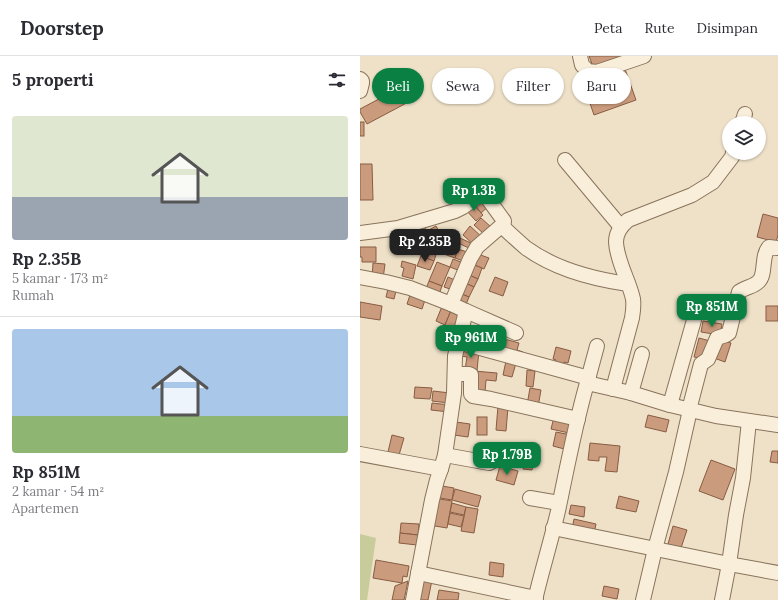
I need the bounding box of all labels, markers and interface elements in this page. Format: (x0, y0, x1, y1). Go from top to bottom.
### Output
text: Doorstep (20, 16, 104, 40)
text: Peta (594, 19, 622, 37)
text: Rute (644, 19, 675, 37)
text: Disimpan (697, 19, 758, 37)
chip: Beli (372, 68, 424, 104)
chip: Sewa (432, 68, 494, 104)
chip: Filter (502, 68, 564, 104)
chip: Baru (572, 68, 631, 104)
text: 5 properti (12, 69, 94, 91)
icon: filters (326, 69, 348, 91)
map controls (722, 116, 766, 160)
button: layers (722, 116, 766, 160)
icon: home (144, 142, 216, 214)
pin: Rp 1.3B (437, 178, 511, 212)
text: Rp 1.3B (452, 182, 496, 199)
pin: Rp 2.35B (384, 229, 466, 263)
text: Rp 2.35B (399, 233, 451, 250)
text: Rp 2.35B (12, 248, 81, 270)
text: 5 kamar · 173 m² (12, 270, 108, 287)
text: Rumah (12, 287, 54, 304)
pin: Rp 851M (675, 294, 749, 328)
text: Rp 851M (686, 298, 738, 315)
pin: Rp 961M (434, 325, 508, 359)
text: Rp 961M (445, 329, 497, 346)
icon: home (144, 355, 216, 427)
pin: Rp 1.79B (466, 442, 548, 476)
text: Rp 1.79B (482, 446, 532, 463)
text: Rp 851M (12, 461, 81, 483)
text: 2 kamar · 54 m² (12, 483, 104, 500)
text: Apartemen (12, 500, 79, 517)

